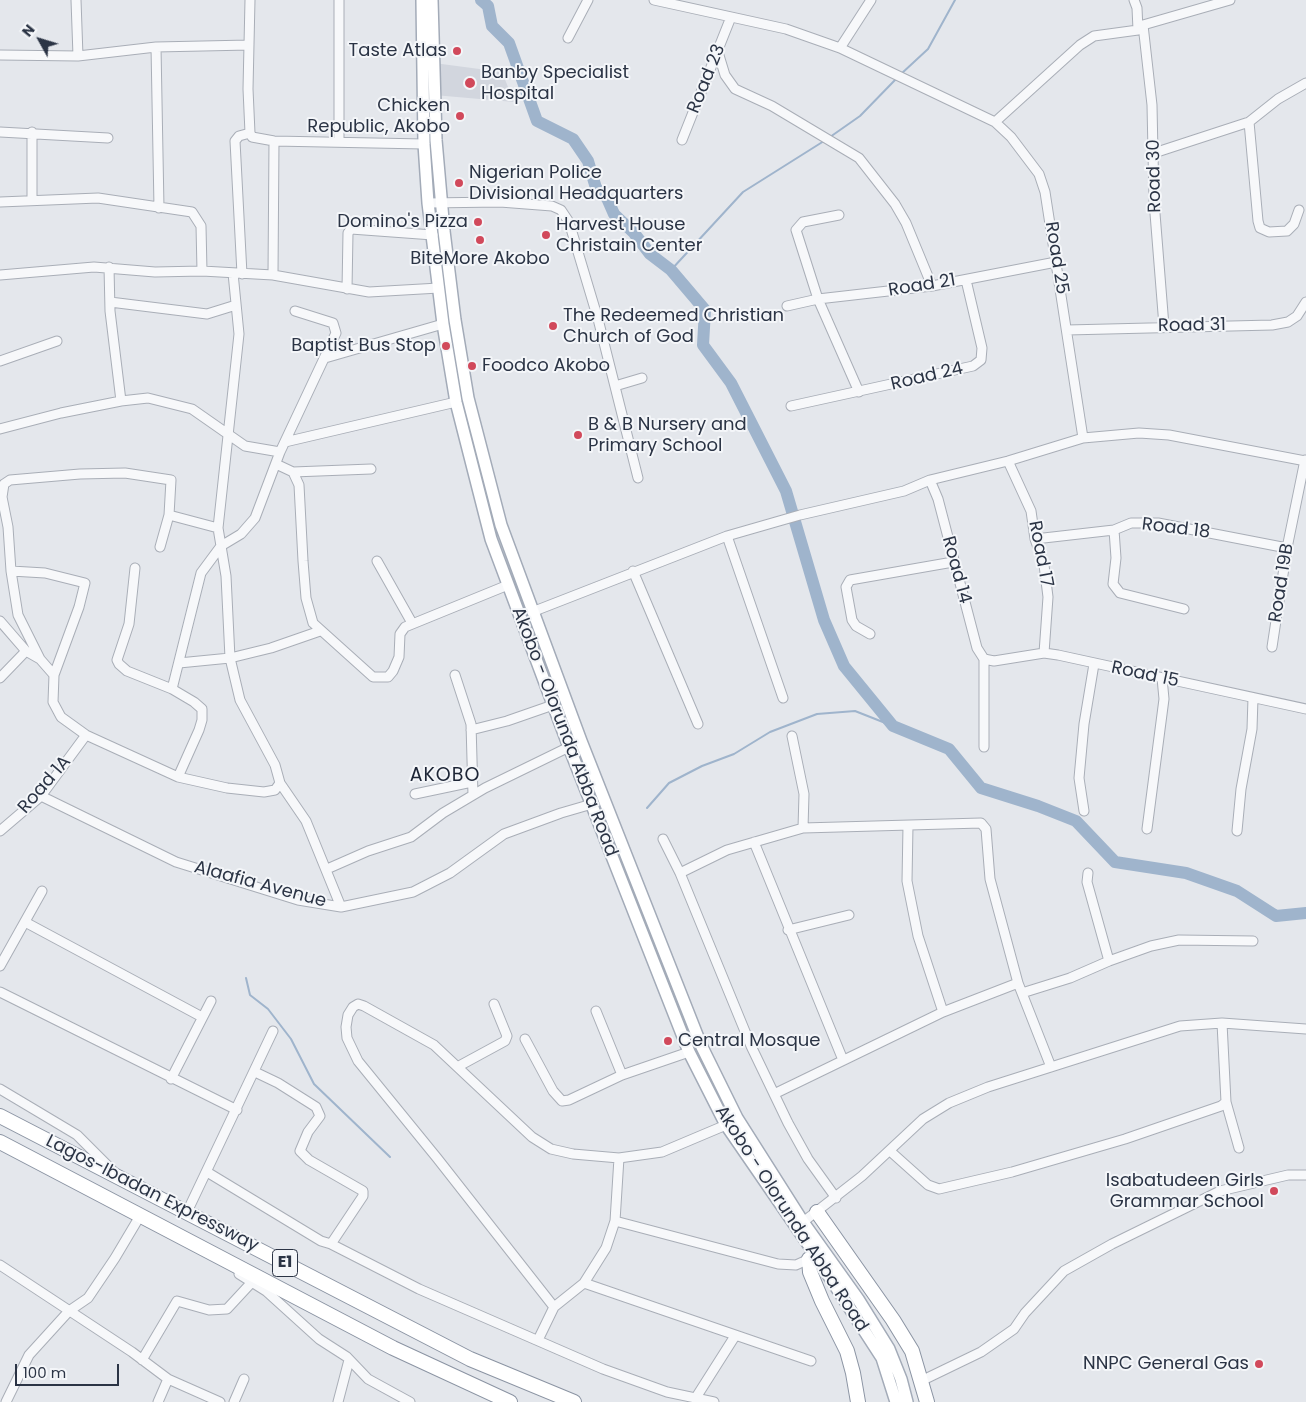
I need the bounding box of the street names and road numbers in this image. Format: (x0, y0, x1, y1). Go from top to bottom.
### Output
street label: Road 23 (683, 41, 731, 117)
street label: Road 30 (1144, 139, 1166, 213)
street label: Road 25 (1040, 220, 1072, 296)
street label: Road 21 (887, 270, 957, 302)
street label: Road 31 (1158, 315, 1226, 337)
street label: Road 24 (889, 358, 965, 396)
street label: Road 18 (1141, 514, 1211, 544)
street label: Road 17 (1023, 519, 1057, 589)
street label: Road 14 (937, 534, 975, 606)
street label: Road 19B (1265, 542, 1299, 624)
street label: Akobo - Olorunda Abba Road (506, 604, 622, 860)
street label: Road 15 (1109, 657, 1181, 693)
street label: Road 1A (14, 752, 76, 818)
street label: Alaafia Avenue (192, 857, 328, 913)
street label: Akobo - Olorunda Abba Road (710, 1102, 872, 1336)
street label: Lagos-Ibadan Expressway (42, 1131, 262, 1257)
road number: E1 (272, 1250, 298, 1276)

